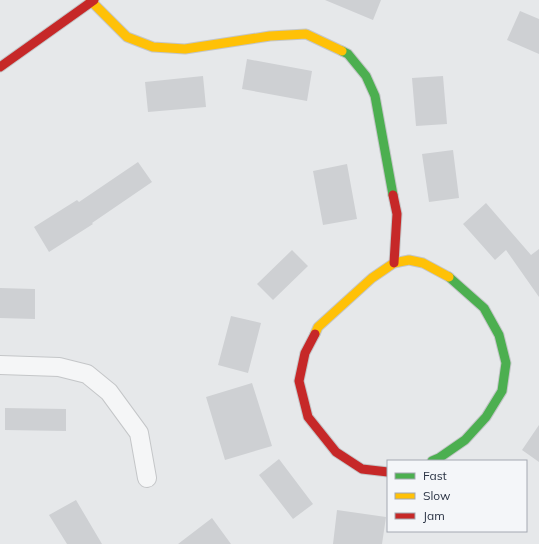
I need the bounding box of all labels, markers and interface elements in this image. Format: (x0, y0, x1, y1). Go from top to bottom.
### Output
legend (387, 460, 527, 532)
text: Fast (423, 468, 447, 483)
text: Slow (423, 488, 451, 503)
text: Jam (423, 508, 445, 523)

